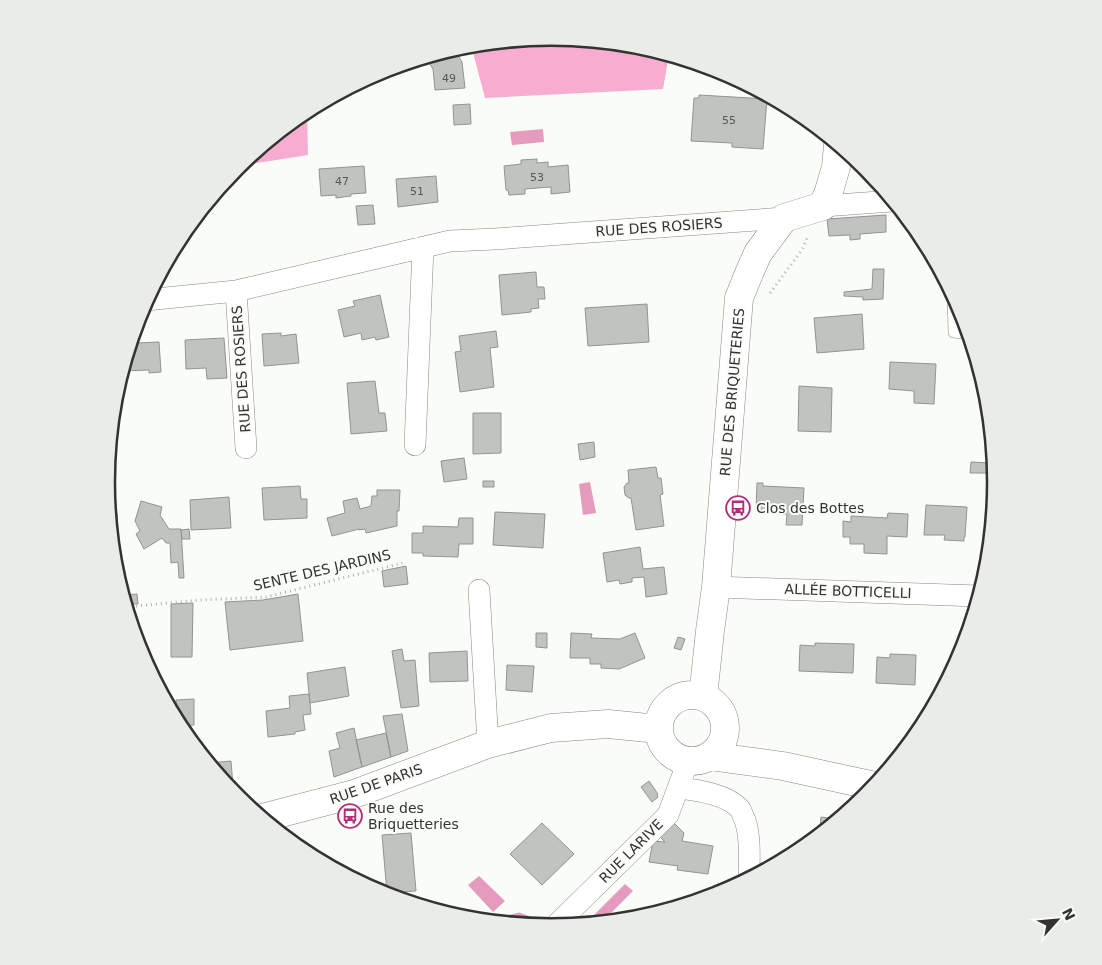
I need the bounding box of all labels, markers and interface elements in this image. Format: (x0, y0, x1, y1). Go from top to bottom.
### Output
house number: 49 (442, 72, 456, 85)
house number: 55 (722, 114, 736, 127)
house number: 53 (530, 171, 544, 184)
house number: 47 (335, 175, 349, 188)
house number: 51 (410, 185, 424, 198)
street label: RUE DES ROSIERS (595, 215, 723, 239)
street label: RUE DES ROSIERS (229, 305, 253, 433)
street label: RUE DES BRIQUETERIES (717, 307, 747, 477)
bus stop icon: Clos des Bottes (725, 495, 751, 521)
place label: Clos des Bottes (756, 500, 864, 516)
street label: SENTE DES JARDINS (252, 546, 392, 594)
street label: ALLÉE BOTTICELLI (784, 581, 912, 601)
street label: RUE DE PARIS (327, 761, 425, 807)
place label: Rue des Briquetteries (368, 800, 459, 832)
bus stop icon: Rue des Briquetteries (337, 803, 363, 829)
street label: RUE LARIVE (596, 816, 666, 886)
north arrow (1032, 895, 1082, 945)
text: N (1059, 905, 1078, 923)

